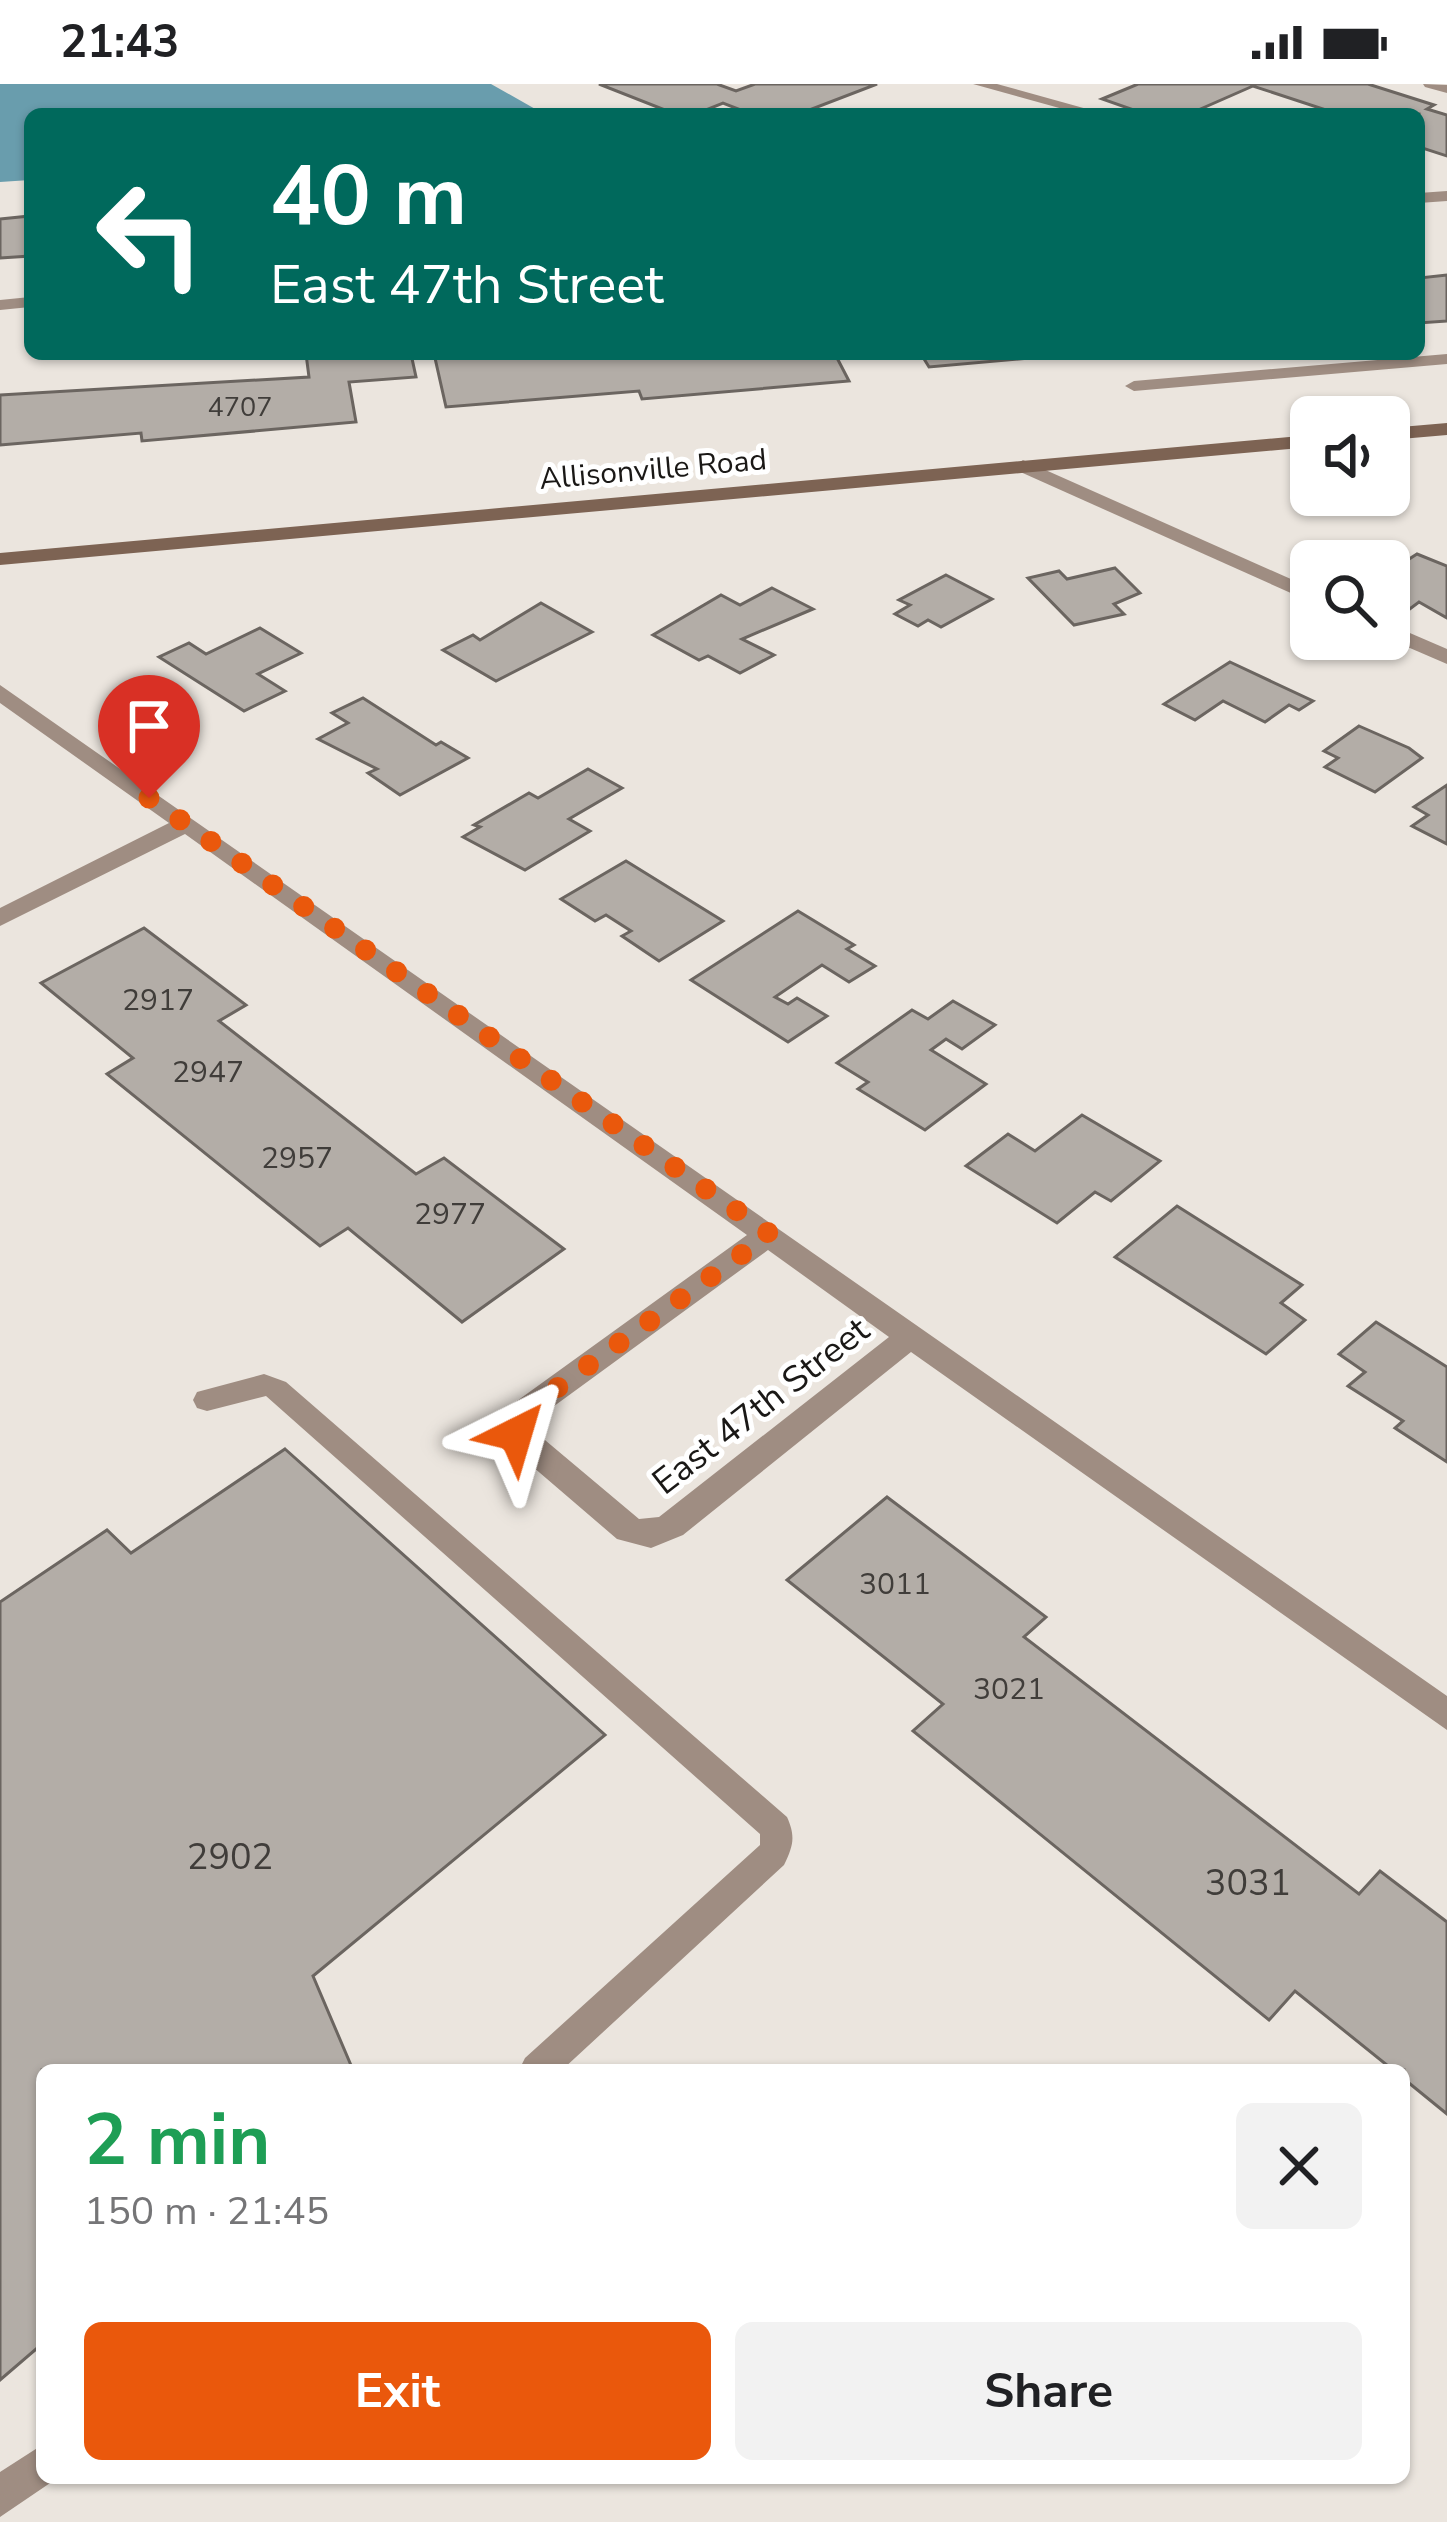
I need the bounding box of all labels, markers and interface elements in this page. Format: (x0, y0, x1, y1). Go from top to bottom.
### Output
text: 21:43 (60, 12, 179, 73)
text: 40 m (270, 139, 467, 254)
icon: left (72, 156, 228, 312)
text: East 47th Street (270, 248, 664, 322)
house number: 4707 (208, 389, 272, 426)
map controls (1290, 396, 1410, 660)
button: sound (1290, 396, 1410, 516)
street label: Allisonville Road (538, 439, 768, 500)
button: search (1290, 540, 1410, 660)
pin (98, 675, 200, 798)
icon: arrive (116, 693, 182, 759)
house number: 2917 (122, 980, 194, 1021)
house number: 2947 (172, 1052, 244, 1093)
house number: 2957 (261, 1138, 333, 1179)
house number: 2977 (414, 1194, 486, 1235)
street label: East 47th Street (642, 1306, 880, 1506)
position arrow (453, 1371, 579, 1497)
house number: 3011 (859, 1564, 931, 1605)
house number: 3021 (973, 1669, 1045, 1710)
house number: 2902 (187, 1833, 273, 1882)
house number: 3031 (1205, 1859, 1291, 1908)
text: 2 min (84, 2091, 270, 2189)
button: close (1236, 2103, 1362, 2229)
text: 150 m · 21:45 (84, 2185, 329, 2238)
button: Exit (84, 2322, 711, 2460)
button: Share (735, 2322, 1362, 2460)

